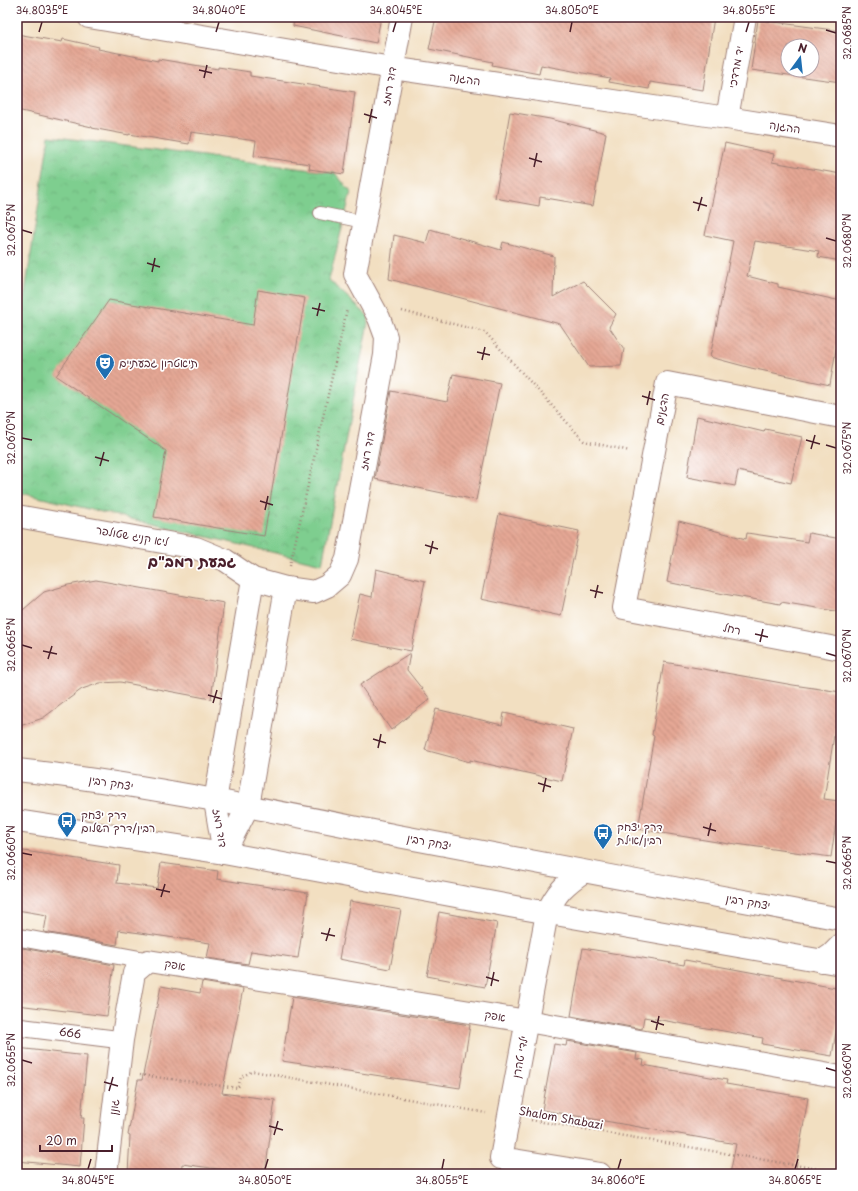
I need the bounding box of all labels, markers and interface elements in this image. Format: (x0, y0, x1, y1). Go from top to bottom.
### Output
text: 34.8035°E (16, 2, 68, 17)
text: 34.8040°E (192, 2, 246, 17)
text: 34.8045°E (370, 2, 422, 17)
text: 34.8050°E (545, 2, 599, 17)
text: 34.8055°E (723, 2, 775, 17)
text: 32.0685°N (839, 6, 854, 60)
north arrow (780, 38, 820, 78)
text: N (796, 39, 809, 57)
street label: יד מרדכי (723, 44, 748, 89)
street label: דוד רמז (377, 65, 400, 107)
street label: ההגנה (448, 68, 482, 89)
street label: ההגנה (768, 116, 802, 137)
text: 32.0675°N (3, 203, 18, 256)
text: 32.0680°N (839, 213, 854, 269)
theatre icon: תיאטרון גבעתיים (94, 352, 116, 380)
place label: תיאטרון גבעתיים (119, 354, 198, 371)
street label: הדגנים (650, 391, 673, 426)
text: 32.0670°N (3, 411, 18, 465)
text: 32.0675°N (839, 421, 854, 474)
street label: דוד רמז (354, 430, 379, 472)
street label: ליא קניג שטולפר (94, 521, 170, 550)
district label: גבעת רמב"ם (148, 549, 237, 572)
text: 32.0665°N (3, 618, 18, 672)
street label: רחל (722, 618, 743, 639)
text: 32.0670°N (839, 629, 854, 683)
street label: יצחק רבין (88, 771, 135, 794)
place label: דרך יצחק רבין/דרך השלום (81, 806, 155, 836)
street label: דוד רמז (209, 807, 232, 849)
bus stop icon: דרך יצחק רבין/דרך השלום (56, 810, 78, 838)
place label: דרך יצחק רבין/אילת (616, 818, 663, 848)
bus stop icon: דרך יצחק רבין/אילת (592, 822, 614, 850)
text: 32.0660°N (3, 825, 18, 881)
street label: יצחק רבין (405, 829, 453, 854)
text: 32.0665°N (839, 836, 854, 890)
street label: יצחק רבין (725, 889, 772, 914)
street label: אפק (163, 954, 187, 975)
street label: אפק (483, 1005, 507, 1026)
street label: 666 (58, 1023, 82, 1042)
text: 32.0655°N (3, 1033, 18, 1087)
street label: ילדי טהרן (507, 1034, 532, 1080)
text: 32.0660°N (839, 1043, 854, 1099)
street label: גונן (104, 1098, 123, 1116)
street label: Shalom Shabazi (518, 1102, 605, 1133)
scale bar (40, 1127, 112, 1153)
text: 20 m (46, 1131, 77, 1149)
text: 34.8045°E (62, 1172, 114, 1187)
text: 34.8050°E (238, 1172, 292, 1187)
text: 34.8055°E (416, 1172, 468, 1187)
text: 34.8060°E (591, 1172, 645, 1187)
text: 34.8065°E (768, 1172, 822, 1187)

